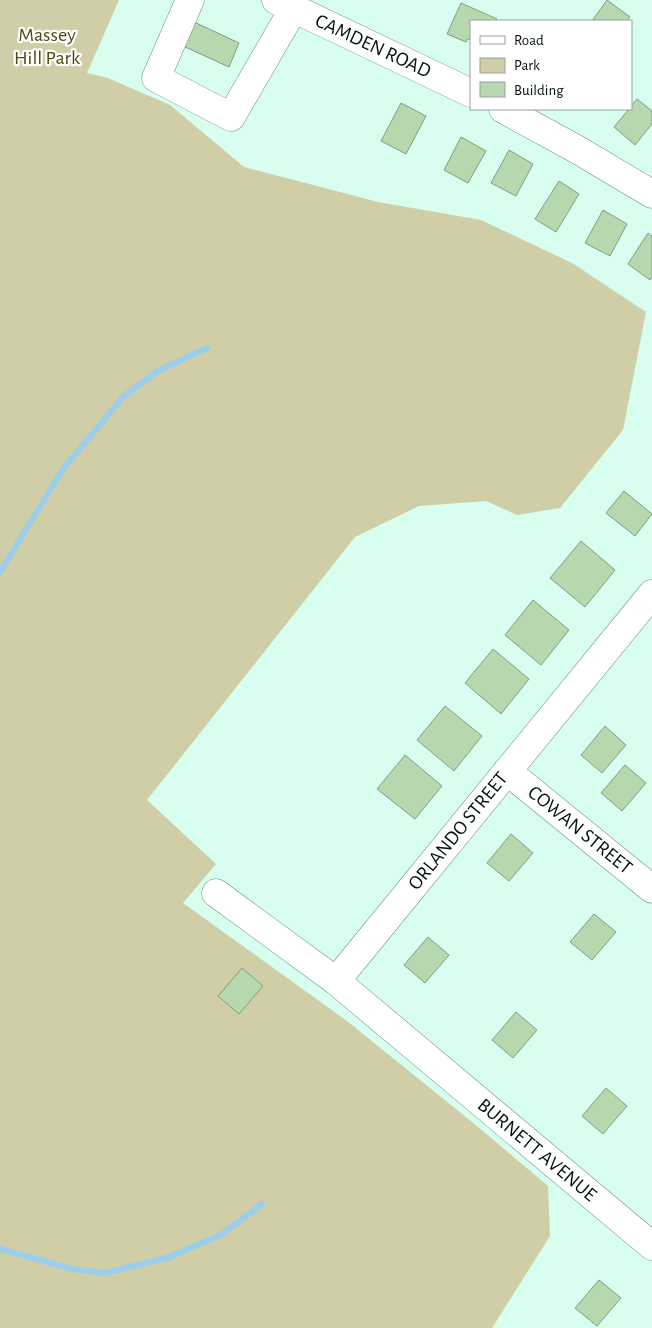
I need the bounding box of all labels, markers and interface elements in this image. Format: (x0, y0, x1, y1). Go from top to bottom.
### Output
street label: CAMDEN ROAD (312, 11, 434, 82)
legend (470, 20, 632, 110)
park label: Massey Hill Park (14, 25, 80, 68)
text: Road (514, 33, 544, 48)
text: Park (514, 58, 540, 73)
text: Building (514, 83, 564, 98)
street label: ORLANDO STREET (404, 768, 512, 894)
street label: COWAN STREET (524, 782, 636, 878)
street label: BURNETT AVENUE (474, 1095, 601, 1206)

